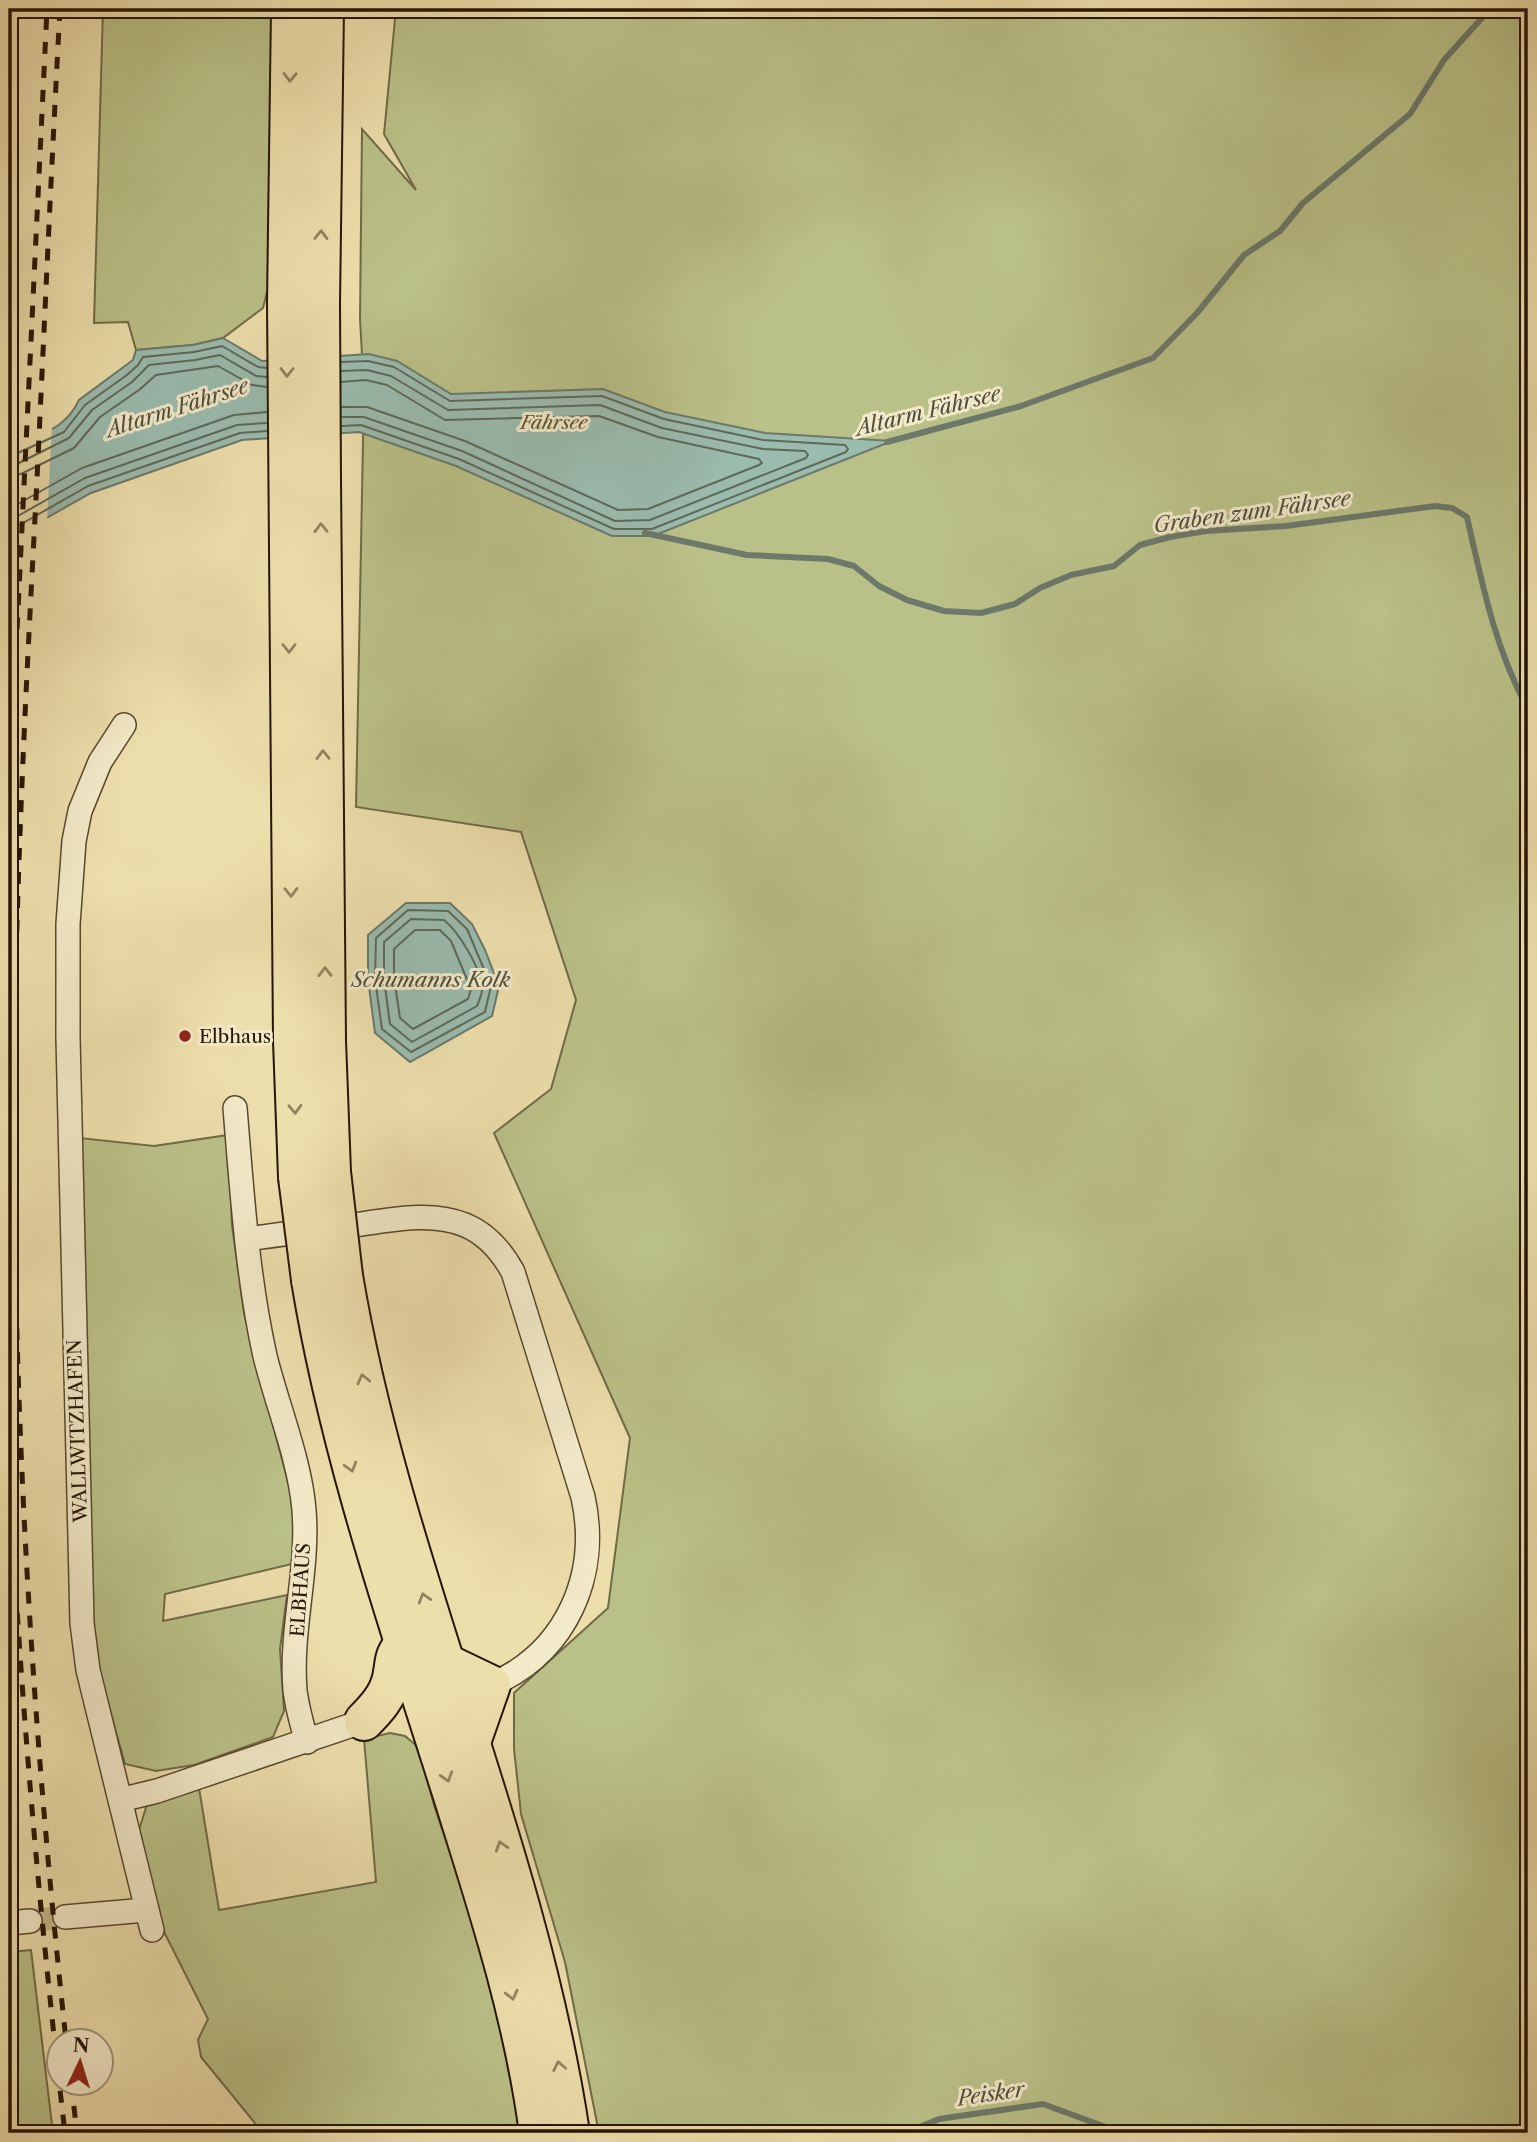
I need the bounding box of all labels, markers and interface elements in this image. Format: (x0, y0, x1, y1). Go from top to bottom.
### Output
one-way arrow (282, 72, 298, 83)
one-way arrow (313, 229, 328, 240)
one-way arrow (279, 367, 295, 377)
water label: Altarm Fährsee (99, 372, 252, 443)
water label: Altarm Fährsee (850, 380, 1004, 441)
park label: Fährsee (519, 411, 588, 434)
water label: Graben zum Fährsee (1152, 485, 1353, 538)
one-way arrow (313, 522, 329, 532)
one-way arrow (281, 643, 297, 654)
one-way arrow (315, 749, 331, 760)
one-way arrow (283, 887, 299, 898)
one-way arrow (317, 967, 333, 977)
water label: Schumanns Kolk (350, 967, 511, 992)
place label: Elbhaus (199, 1025, 271, 1048)
marker: Elbhaus (177, 1028, 193, 1044)
one-way arrow (287, 1104, 302, 1115)
street label: WALLWITZHAFEN (63, 1339, 92, 1524)
one-way arrow (356, 1373, 371, 1385)
one-way arrow (343, 1460, 358, 1472)
street label: ELBHAUS (286, 1542, 315, 1638)
one-way arrow (418, 1592, 433, 1604)
one-way arrow (439, 1771, 454, 1783)
one-way arrow (495, 1840, 510, 1852)
one-way arrow (504, 1989, 518, 2001)
north arrow (46, 2026, 116, 2096)
text: N (72, 2033, 90, 2058)
one-way arrow (552, 2060, 567, 2072)
water label: Peisker (954, 2076, 1027, 2111)

